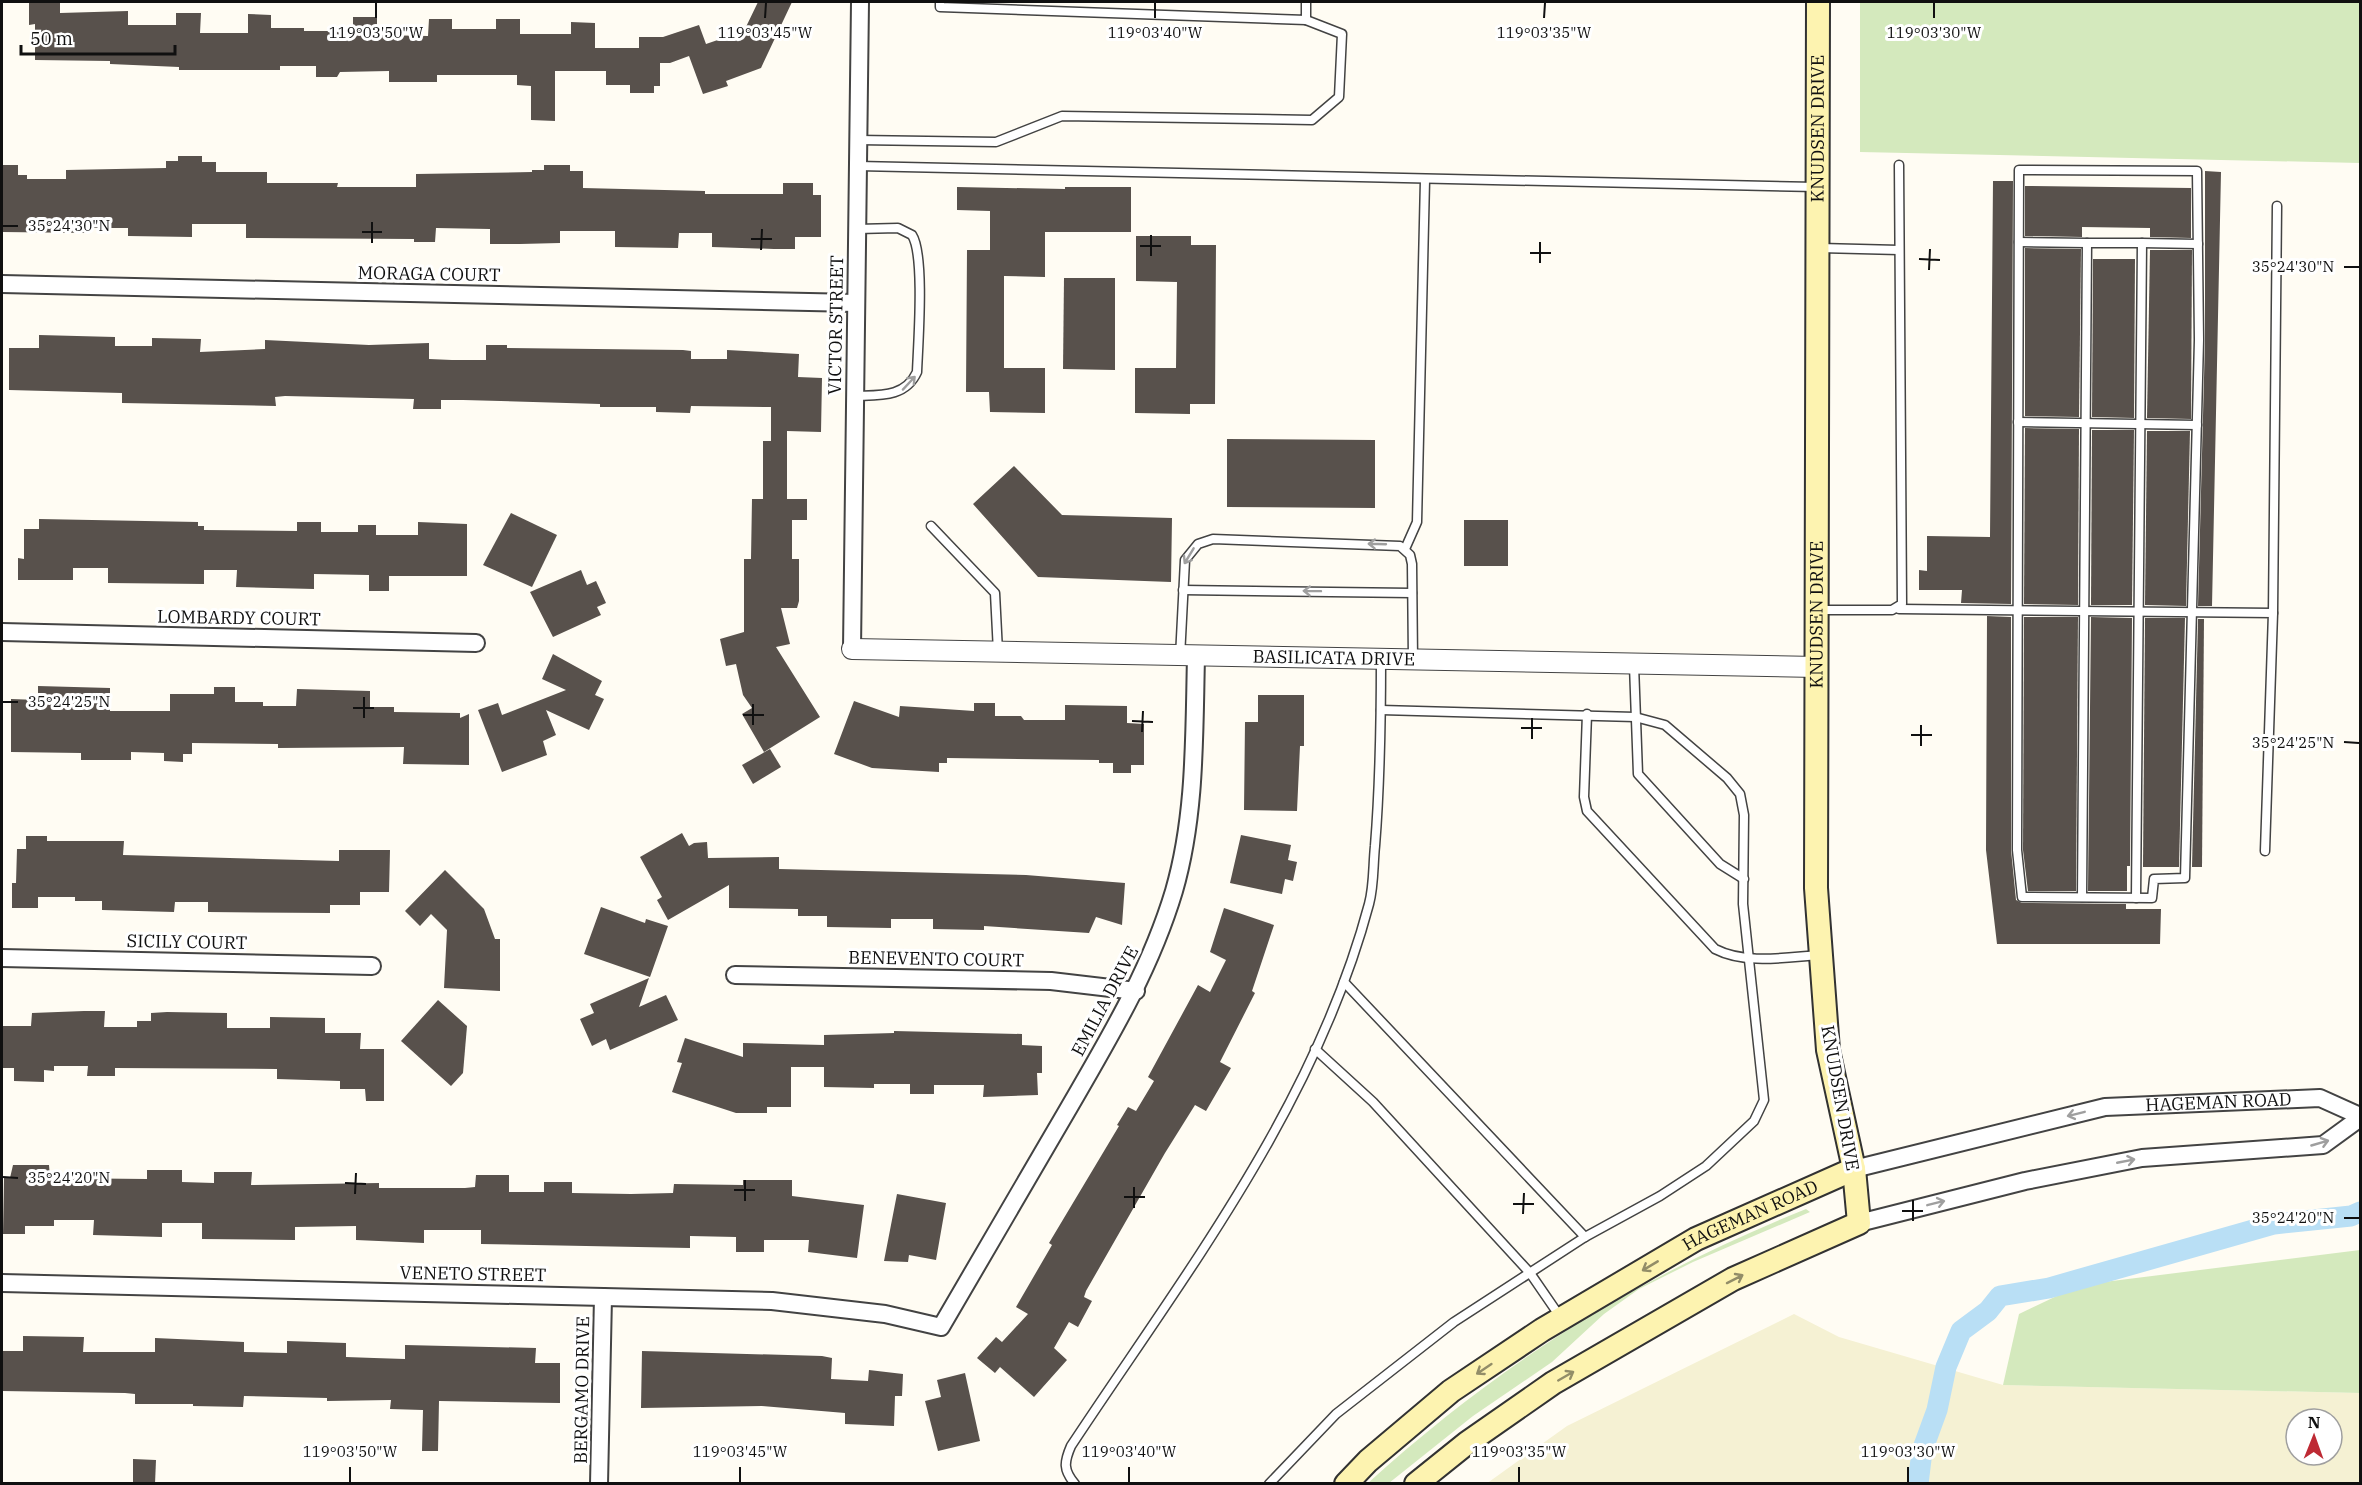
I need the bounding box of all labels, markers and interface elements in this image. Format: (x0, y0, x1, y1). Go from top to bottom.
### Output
scale bar (21, 18, 176, 56)
text: 119°03'50"W (329, 23, 424, 42)
text: 119°03'45"W (718, 23, 813, 42)
text: 119°03'40"W (1108, 23, 1203, 42)
text: 119°03'35"W (1497, 23, 1592, 42)
text: 119°03'30"W (1887, 23, 1982, 42)
text: 50 m (30, 27, 73, 50)
street label: KNUDSEN DRIVE (1806, 55, 1829, 202)
text: 35°24'30"N (28, 216, 110, 235)
street label: VICTOR STREET (823, 255, 848, 395)
text: 35°24'30"N (2252, 257, 2334, 276)
street label: MORAGA COURT (357, 261, 501, 286)
one-way arrow (902, 375, 916, 390)
one-way arrow (1368, 538, 1388, 549)
street label: KNUDSEN DRIVE (1804, 541, 1828, 688)
one-way arrow (1183, 547, 1196, 564)
one-way arrow (1302, 586, 1322, 597)
street label: LOMBARDY COURT (157, 605, 321, 630)
street label: BASILICATA DRIVE (1252, 644, 1415, 671)
text: 35°24'25"N (28, 692, 110, 711)
text: 35°24'25"N (2252, 733, 2334, 752)
street label: SICILY COURT (126, 929, 248, 954)
street label: EMILIA DRIVE (1066, 942, 1143, 1060)
street label: BENEVENTO COURT (848, 945, 1024, 972)
street label: KNUDSEN DRIVE (1816, 1023, 1865, 1173)
street label: HAGEMAN ROAD (2145, 1087, 2292, 1116)
one-way arrow (2067, 1109, 2086, 1121)
one-way arrow (2310, 1137, 2329, 1148)
one-way arrow (2116, 1155, 2135, 1166)
text: 35°24'20"N (28, 1168, 110, 1187)
street label: HAGEMAN ROAD (1678, 1174, 1821, 1256)
one-way arrow (1926, 1196, 1945, 1208)
text: 35°24'20"N (2252, 1208, 2334, 1227)
street label: VENETO STREET (399, 1261, 547, 1286)
one-way arrow (1642, 1261, 1659, 1273)
one-way arrow (1726, 1273, 1743, 1285)
street label: BERGAMO DRIVE (569, 1316, 594, 1464)
one-way arrow (1476, 1363, 1493, 1375)
one-way arrow (1557, 1370, 1574, 1382)
north arrow (2284, 1407, 2344, 1467)
text: N (2308, 1412, 2321, 1432)
text: 119°03'50"W (303, 1442, 398, 1461)
text: 119°03'45"W (693, 1442, 788, 1461)
text: 119°03'40"W (1082, 1442, 1177, 1461)
text: 119°03'35"W (1472, 1442, 1567, 1461)
text: 119°03'30"W (1861, 1442, 1956, 1461)

